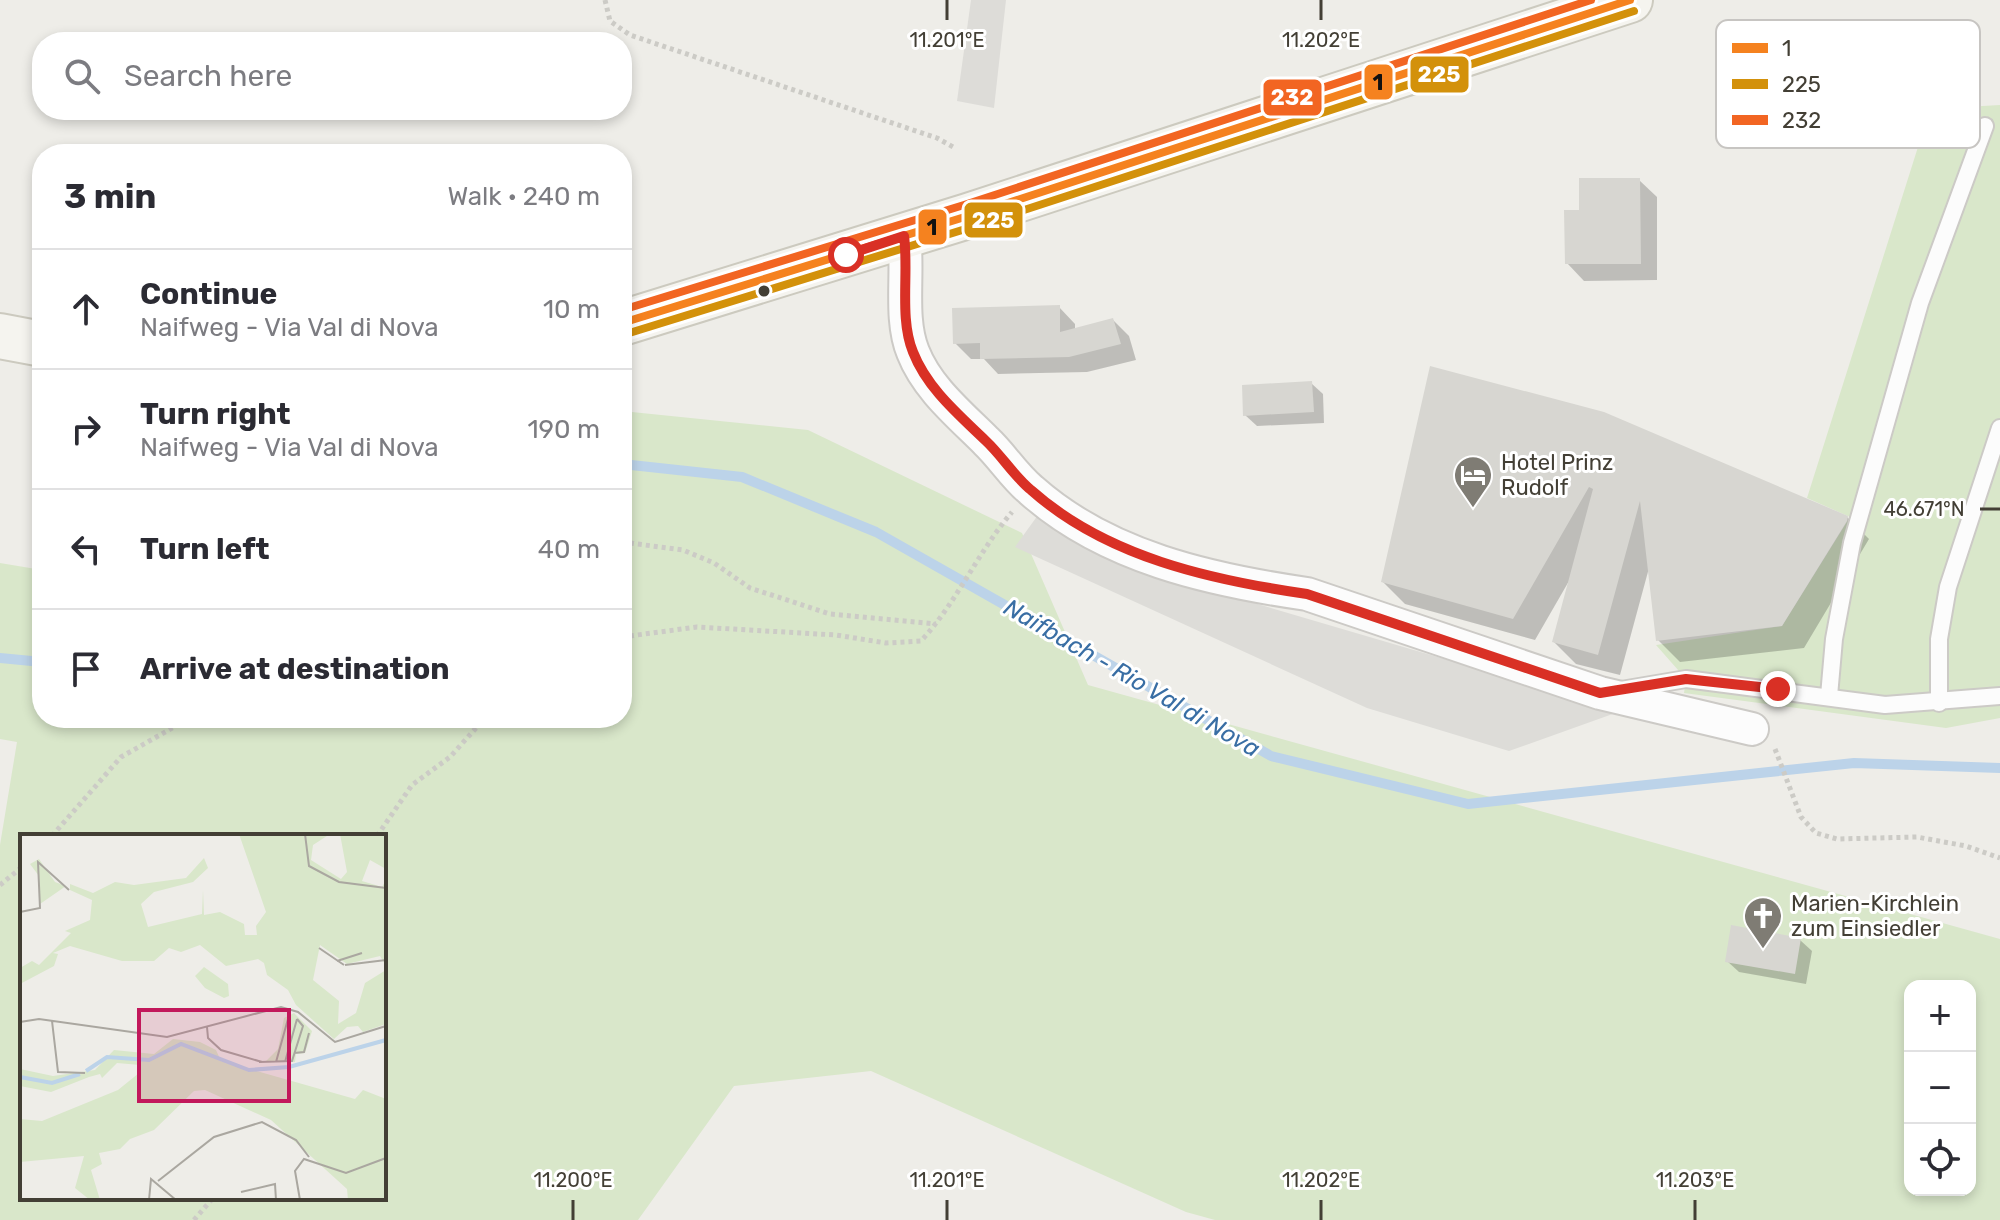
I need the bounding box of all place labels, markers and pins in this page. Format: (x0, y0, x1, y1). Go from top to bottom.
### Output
unlabelled marker (756, 283, 772, 299)
place label: Hotel Prinz Rudolf (1501, 449, 1613, 501)
hotel icon: Hotel Prinz Rudolf (1452, 454, 1494, 509)
place label: Marien-Kirchlein zum Einsiedler (1791, 890, 1959, 942)
church icon: Marien-Kirchlein zum Einsiedler (1742, 895, 1784, 950)

